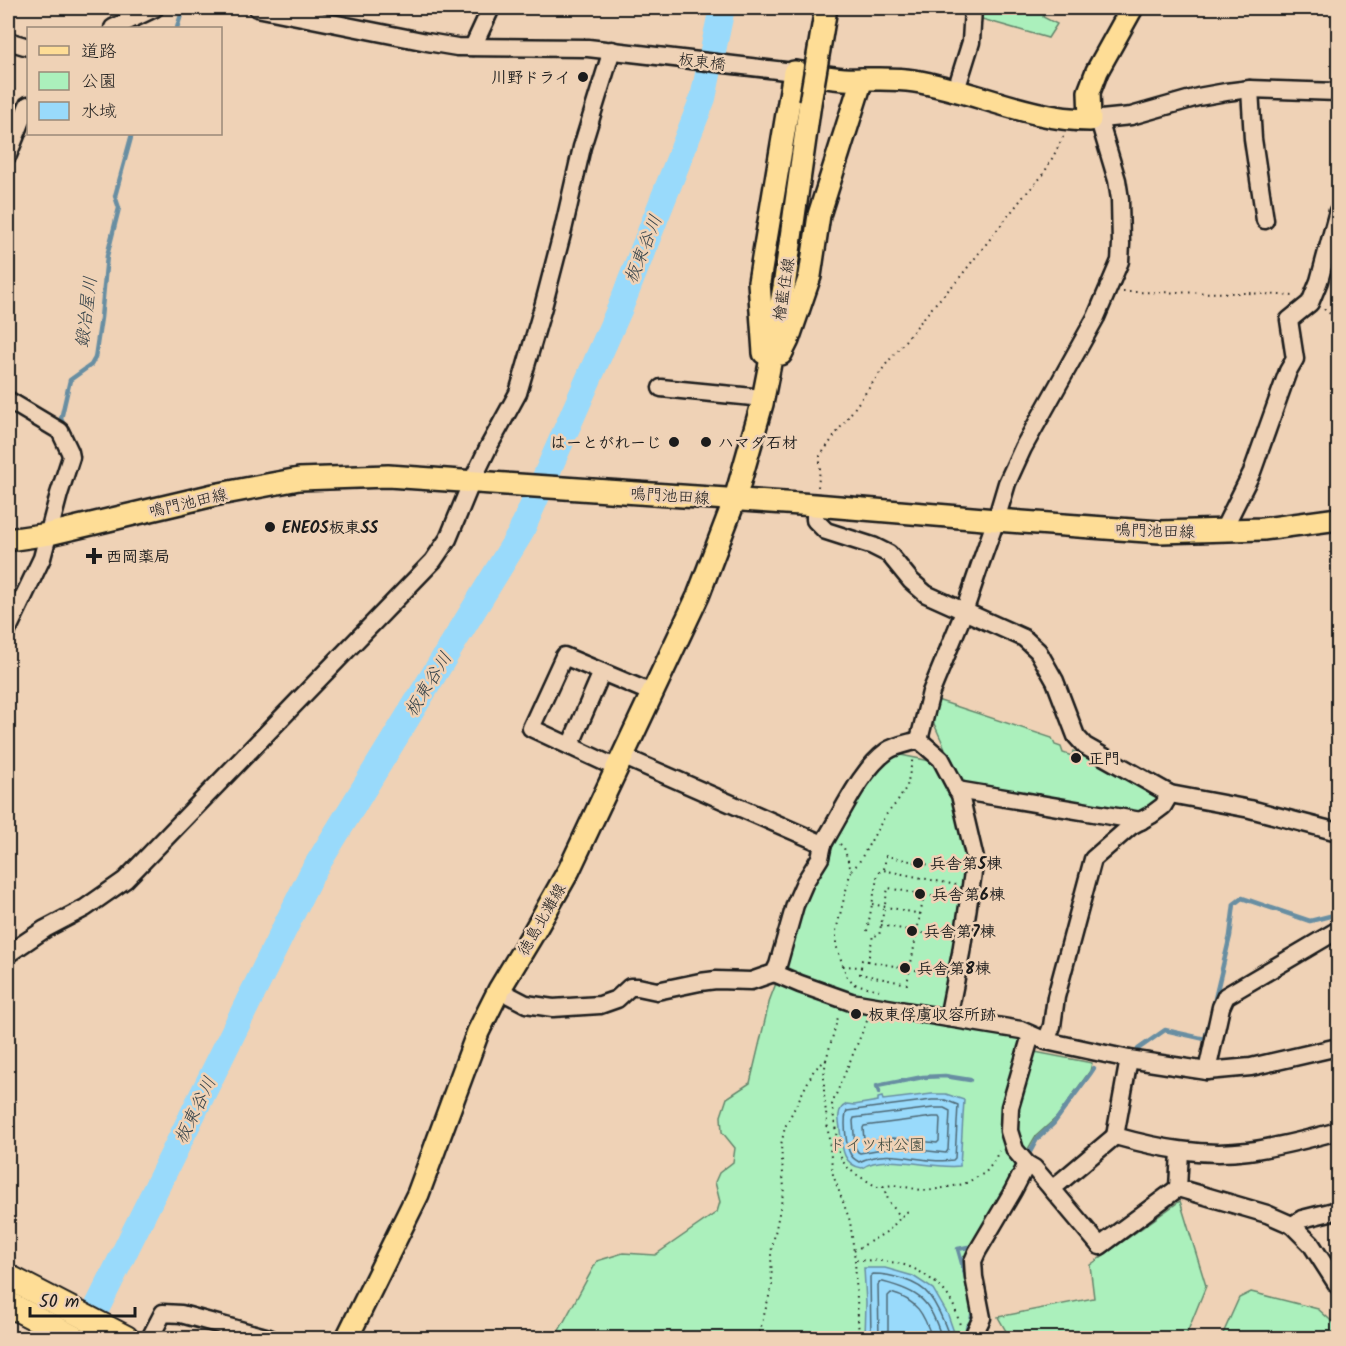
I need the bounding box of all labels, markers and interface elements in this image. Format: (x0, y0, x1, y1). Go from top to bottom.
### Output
legend (27, 27, 222, 135)
text: 道路 (81, 38, 117, 67)
street label: 板東橋 (676, 47, 727, 78)
place label: 川野ドライ (491, 66, 571, 91)
text: 公園 (81, 68, 117, 97)
marker: 川野ドライ (576, 70, 590, 84)
text: 水域 (81, 98, 117, 127)
water label: 板東谷川 (617, 211, 671, 288)
street label: 檜藍住線 (767, 256, 802, 323)
water label: 鍛冶屋川 (69, 275, 106, 350)
place label: はーとがれーじ (550, 431, 662, 456)
place label: ハマダ石材 (718, 431, 798, 456)
marker: はーとがれーじ (667, 435, 681, 449)
marker: ハマダ石材 (699, 435, 713, 449)
street label: 鳴門池田線 (629, 481, 711, 512)
street label: 鳴門池田線 (147, 482, 230, 525)
place label: ENEOS板東SS (282, 516, 378, 541)
street label: 鳴門池田線 (1115, 518, 1195, 545)
marker: ENEOS板東SS (263, 520, 277, 534)
place label: 西岡薬局 (106, 545, 170, 570)
marker: 西岡薬局 (87, 549, 101, 563)
water label: 板東谷川 (398, 647, 461, 723)
place label: 正門 (1088, 747, 1120, 772)
marker: 正門 (1069, 751, 1083, 765)
place label: 兵舎第5棟 (930, 852, 1003, 877)
marker: 兵舎第5棟 (911, 856, 925, 870)
street label: 徳島北灘線 (511, 879, 573, 961)
place label: 兵舎第6棟 (932, 883, 1006, 908)
marker: 兵舎第6棟 (913, 887, 927, 901)
place label: 兵舎第7棟 (924, 920, 997, 945)
marker: 兵舎第7棟 (905, 924, 919, 938)
place label: 兵舎第8棟 (917, 957, 991, 982)
marker: 兵舎第8棟 (898, 961, 912, 975)
place label: 板東俘虜収容所跡 (868, 1003, 996, 1028)
marker: 板東俘虜収容所跡 (849, 1007, 863, 1021)
water label: 板東谷川 (168, 1072, 225, 1149)
park label: ドイツ村公園 (829, 1133, 925, 1158)
scale bar (30, 1280, 135, 1318)
text: 50 m (39, 1288, 79, 1317)

